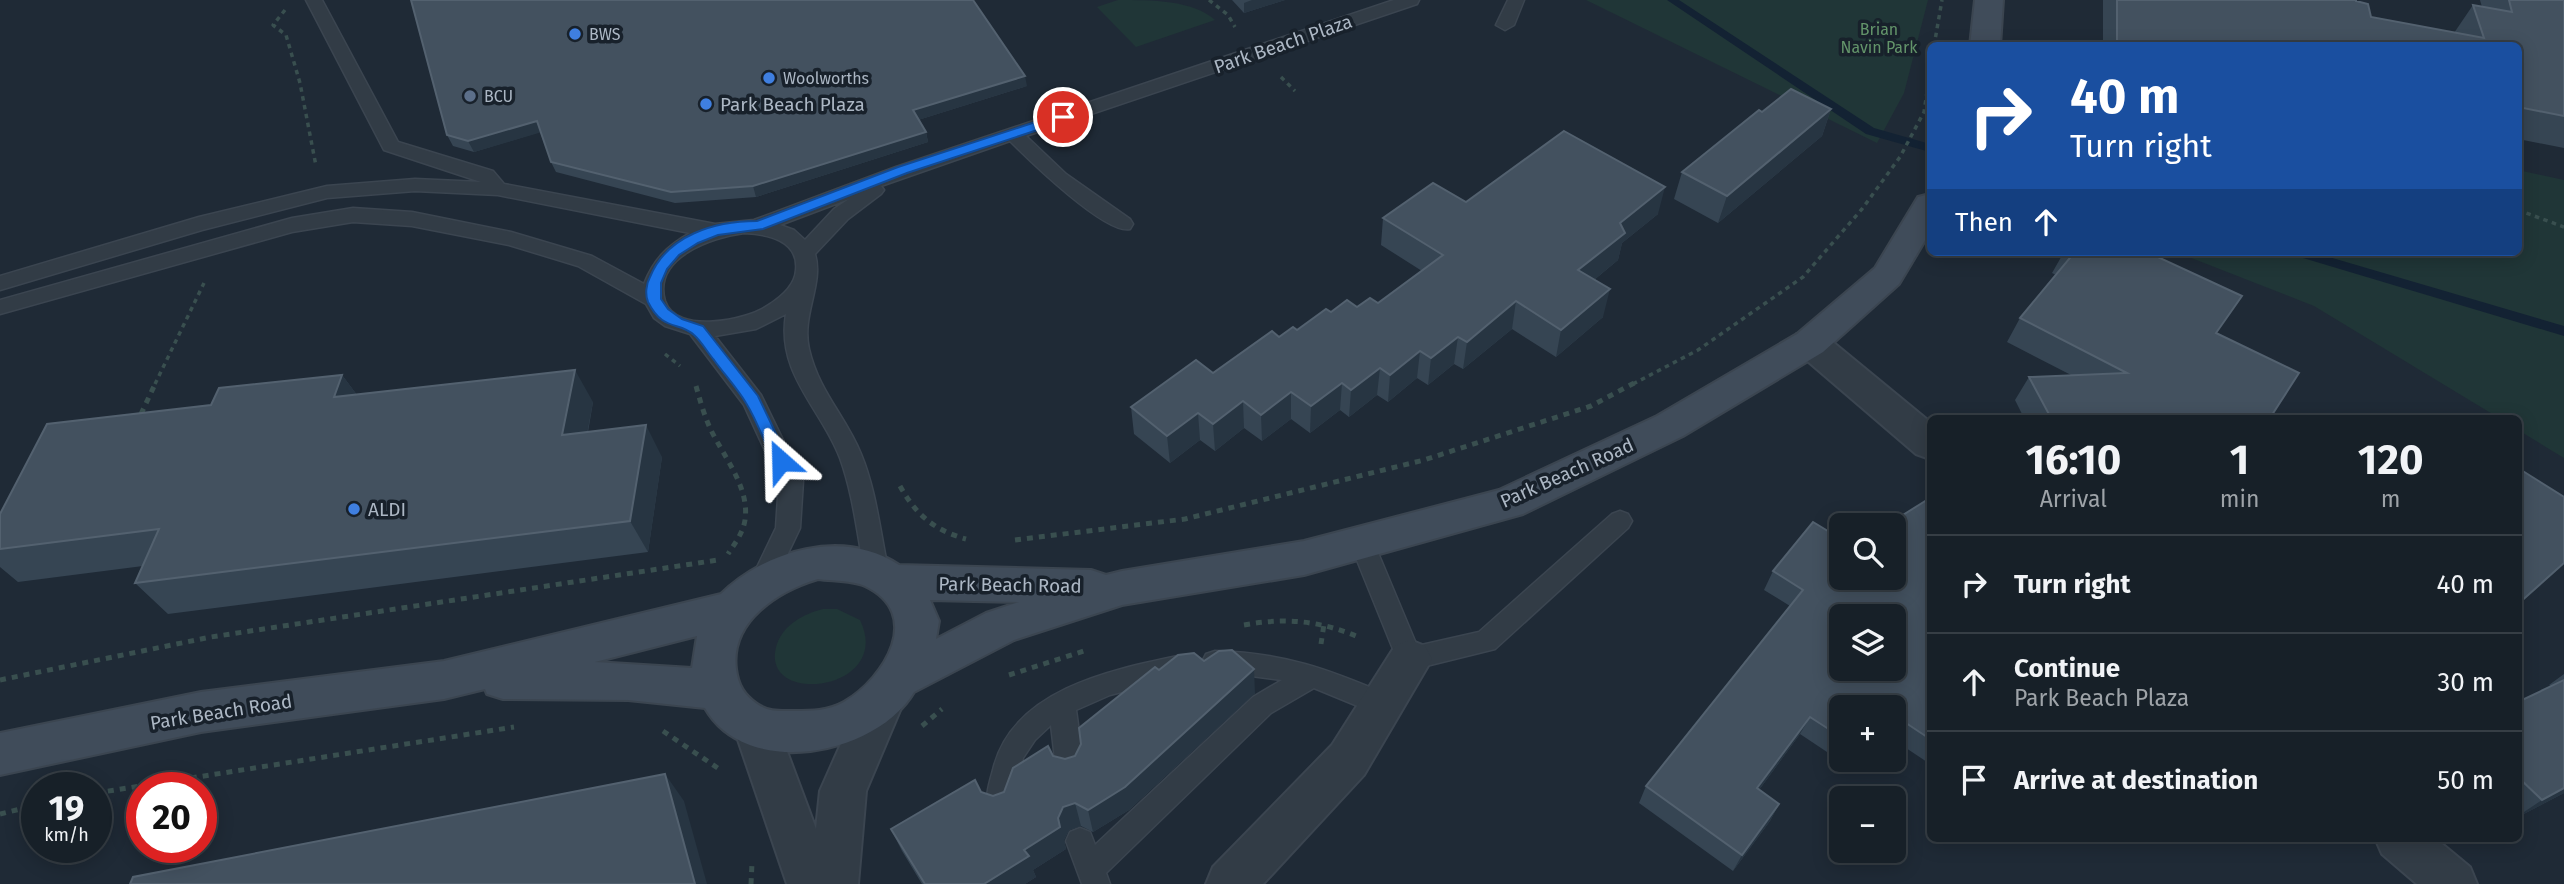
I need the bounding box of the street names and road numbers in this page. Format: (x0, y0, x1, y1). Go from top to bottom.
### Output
street label: Park Beach Plaza (1211, 10, 1355, 78)
street label: Park Beach Road (1497, 433, 1637, 513)
street label: Park Beach Road (938, 572, 1082, 598)
street label: Park Beach Road (148, 689, 294, 735)

